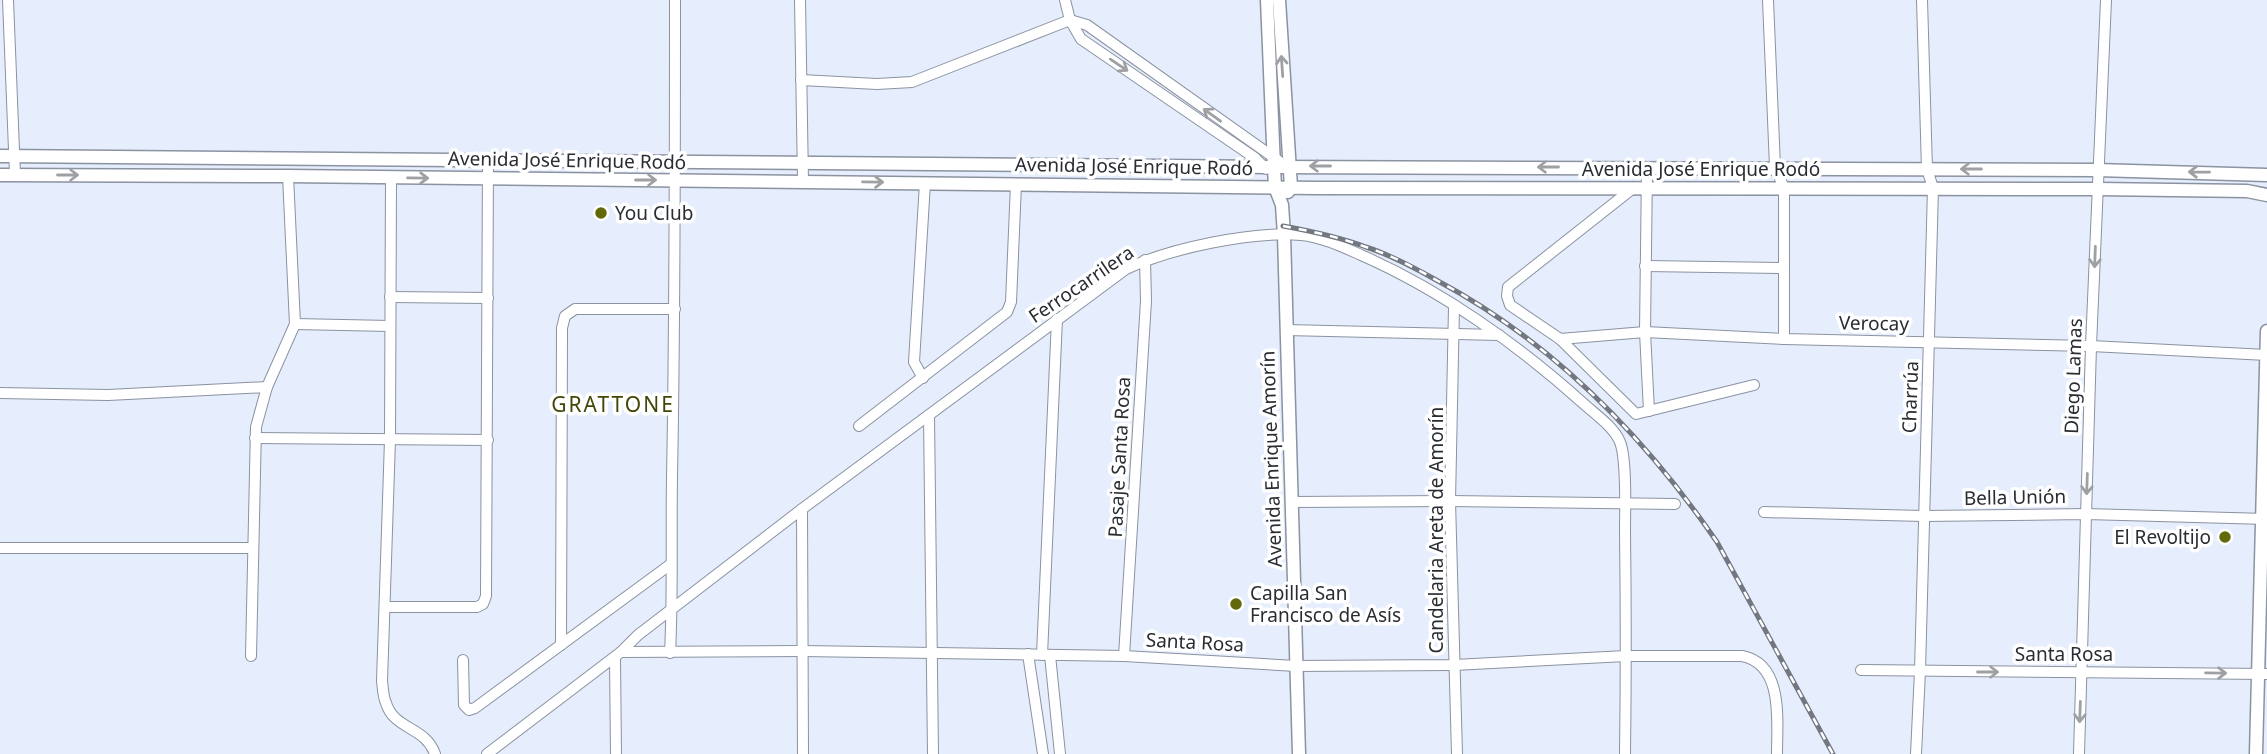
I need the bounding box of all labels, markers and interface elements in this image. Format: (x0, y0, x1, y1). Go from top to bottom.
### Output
one-way arrow (1276, 55, 1289, 78)
one-way arrow (1109, 58, 1128, 72)
one-way arrow (1203, 108, 1222, 122)
street label: Avenida José Enrique Rodó (448, 145, 686, 175)
street label: Avenida José Enrique Rodó (1015, 151, 1253, 181)
street label: Avenida José Enrique Rodó (1582, 156, 1820, 182)
one-way arrow (1309, 159, 1332, 173)
one-way arrow (1537, 160, 1560, 174)
one-way arrow (1960, 162, 1983, 176)
one-way arrow (2188, 165, 2211, 179)
one-way arrow (56, 168, 79, 182)
one-way arrow (406, 171, 429, 184)
one-way arrow (634, 173, 657, 187)
one-way arrow (861, 175, 884, 189)
place label: You Club (615, 200, 693, 226)
marker: You Club (593, 205, 609, 221)
street label: Ferrocarrilera (1023, 239, 1139, 329)
one-way arrow (2088, 245, 2101, 268)
street label: Verocay (1839, 309, 1910, 337)
street label: Diego Lamas (2058, 318, 2088, 434)
street label: Avenida Enrique Amorín (1254, 350, 1288, 568)
street label: Charrúa (1896, 360, 1924, 434)
street label: Pasaje Santa Rosa (1102, 376, 1136, 538)
district label: GRATTONE (551, 390, 675, 418)
street label: Candelaria Areta de Amorín (1423, 407, 1449, 653)
one-way arrow (2080, 473, 2093, 496)
street label: Bella Unión (1964, 483, 2066, 511)
place label: El Revoltijo (2114, 524, 2211, 550)
marker: El Revoltijo (2217, 529, 2233, 545)
place label: Capilla San Francisco de Asís (1250, 580, 1401, 628)
marker: Capilla San Francisco de Asís (1228, 596, 1244, 612)
street label: Santa Rosa (1145, 626, 1245, 658)
street label: Santa Rosa (2015, 641, 2113, 667)
one-way arrow (1976, 665, 1999, 678)
one-way arrow (2204, 666, 2227, 680)
one-way arrow (2074, 700, 2087, 723)

